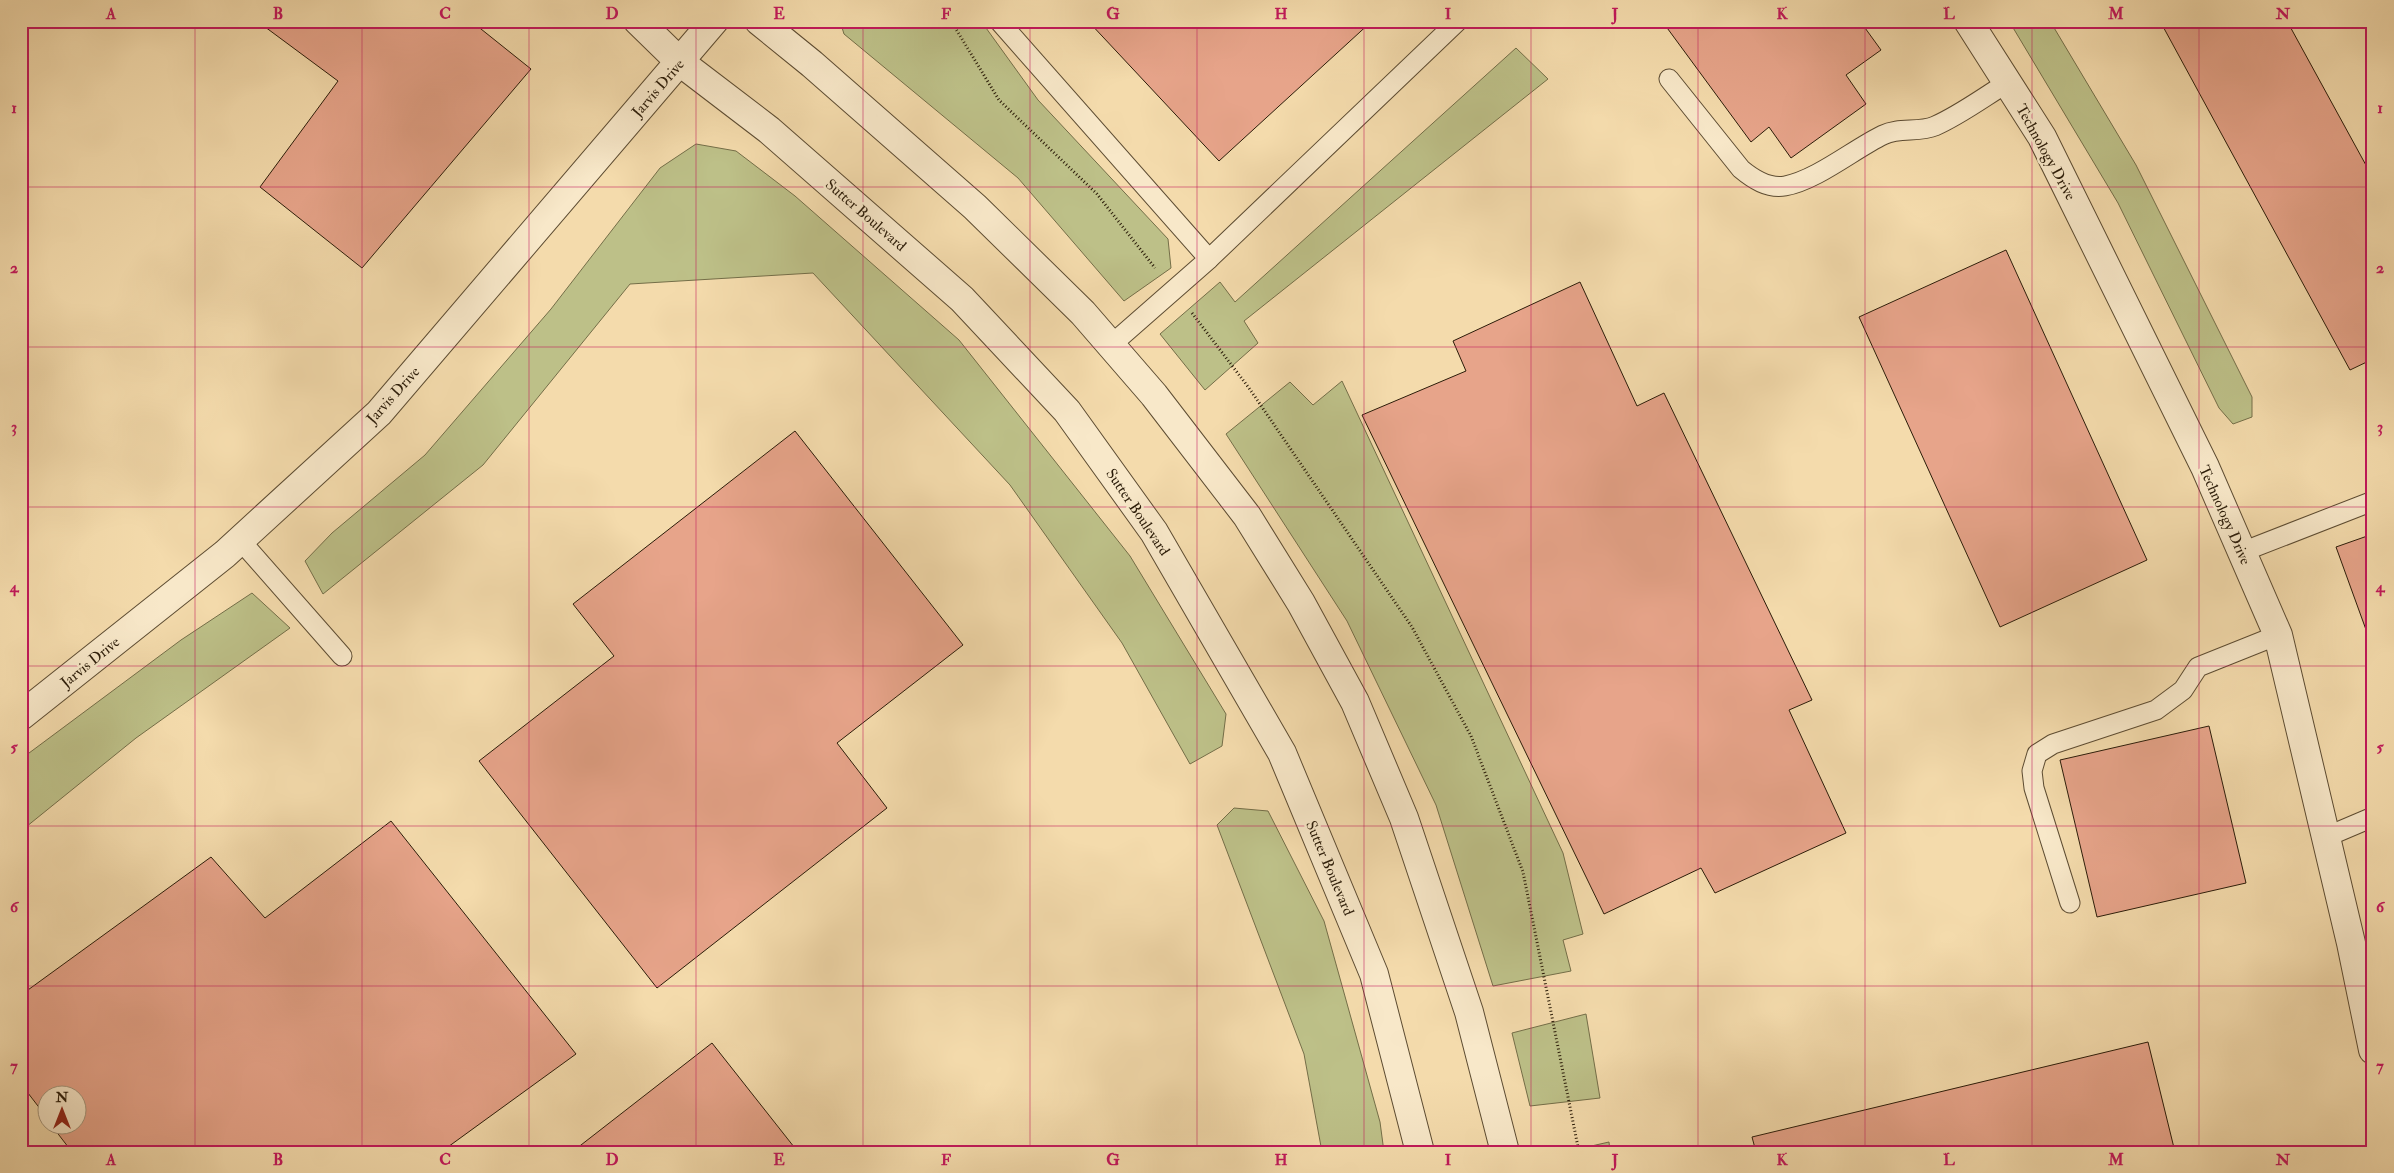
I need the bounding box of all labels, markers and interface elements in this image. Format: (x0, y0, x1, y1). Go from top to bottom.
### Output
text: A (105, 4, 117, 24)
text: B (273, 4, 283, 24)
text: C (439, 4, 451, 24)
text: D (605, 4, 619, 24)
text: E (773, 4, 785, 24)
text: F (941, 4, 951, 24)
text: G (1106, 4, 1120, 24)
text: H (1274, 4, 1288, 24)
text: I (1445, 4, 1452, 24)
text: J (1611, 4, 1619, 25)
text: K (1776, 4, 1788, 24)
text: L (1943, 4, 1955, 24)
text: M (2107, 4, 2124, 24)
text: N (2275, 4, 2291, 24)
street label: Jarvis Drive (627, 55, 690, 123)
text: 1 (11, 98, 17, 118)
text: 1 (2377, 98, 2383, 118)
street label: Technology Drive (2011, 101, 2080, 204)
street label: Sutter Boulevard (821, 175, 910, 256)
text: 2 (10, 258, 18, 278)
text: 2 (2376, 258, 2384, 278)
street label: Jarvis Drive (362, 363, 425, 429)
text: 3 (11, 417, 17, 437)
text: 3 (2377, 417, 2383, 437)
street label: Technology Drive (2194, 463, 2255, 568)
street label: Sutter Boulevard (1101, 465, 1174, 560)
text: 4 (9, 577, 20, 597)
text: 4 (2375, 577, 2386, 597)
street label: Jarvis Drive (56, 633, 124, 693)
text: 5 (10, 737, 18, 757)
text: 5 (2376, 737, 2384, 757)
street label: Sutter Boulevard (1301, 818, 1358, 919)
text: 6 (10, 897, 20, 917)
text: 6 (2376, 897, 2386, 917)
text: 7 (10, 1056, 18, 1076)
text: 7 (2376, 1056, 2384, 1076)
north arrow (38, 1086, 88, 1136)
text: N (55, 1089, 69, 1106)
text: A (105, 1150, 117, 1170)
text: B (273, 1150, 283, 1170)
text: C (439, 1150, 451, 1170)
text: D (605, 1150, 619, 1170)
text: E (773, 1150, 785, 1170)
text: F (941, 1150, 951, 1170)
text: G (1106, 1150, 1120, 1170)
text: H (1274, 1150, 1288, 1170)
text: I (1445, 1150, 1452, 1170)
text: J (1611, 1150, 1619, 1171)
text: K (1776, 1150, 1788, 1170)
text: L (1943, 1150, 1955, 1170)
text: M (2107, 1150, 2124, 1170)
text: N (2275, 1150, 2291, 1170)

